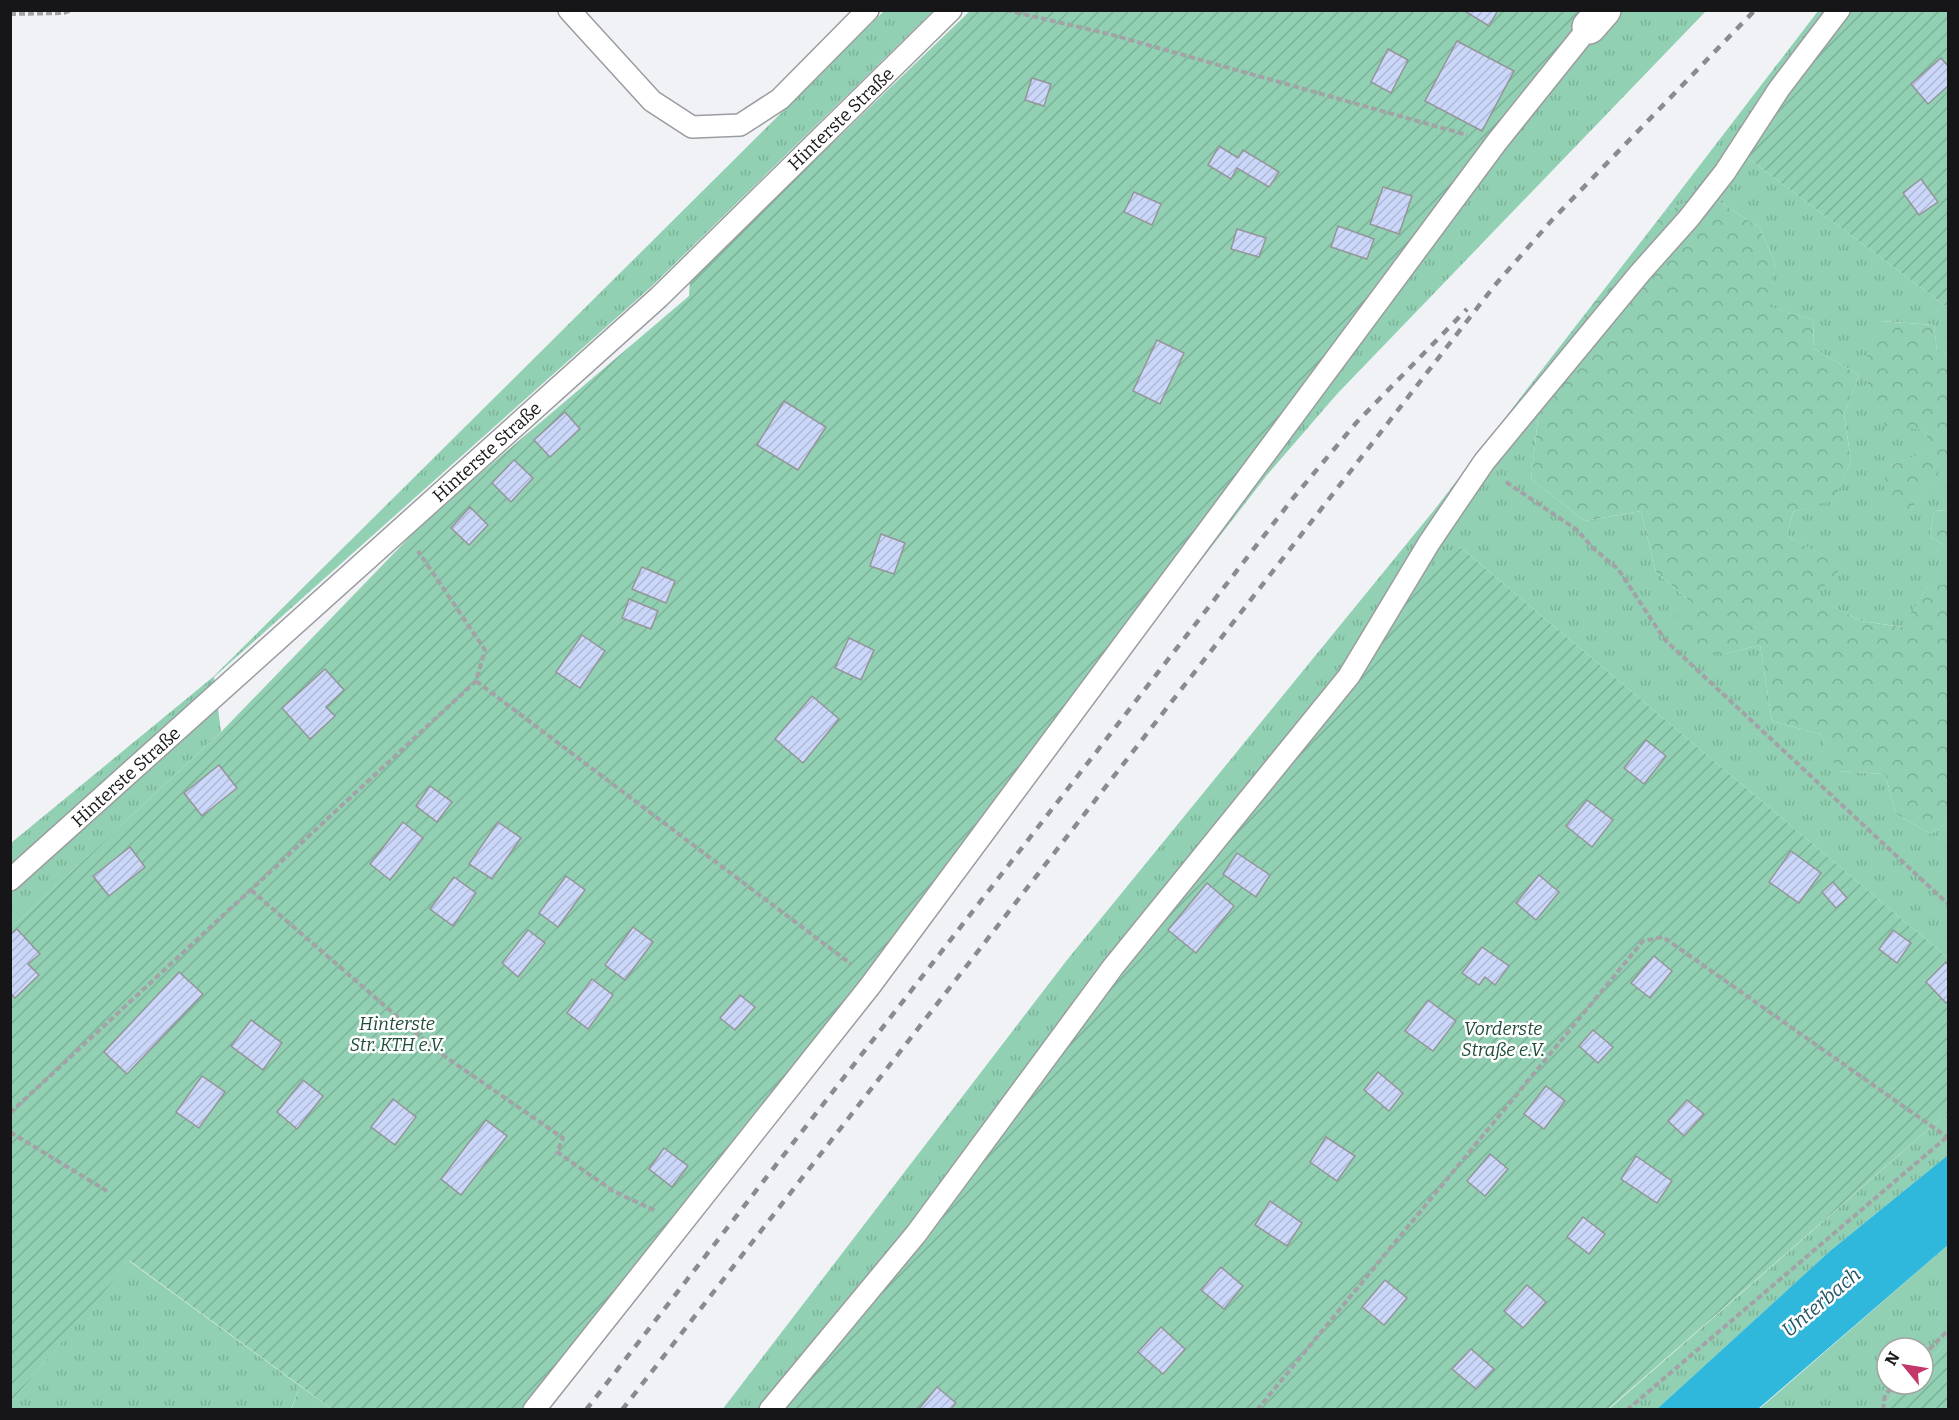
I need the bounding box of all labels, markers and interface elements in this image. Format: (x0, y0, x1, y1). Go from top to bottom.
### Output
street label: Hinterste Straße (783, 63, 899, 175)
street label: Hinterste Straße (428, 397, 546, 507)
street label: Hinterste Straße (67, 722, 185, 832)
park label: Hinterste Str. KTH e.V. (350, 1013, 444, 1056)
park label: Vorderste Straße e.V. (1461, 1018, 1545, 1061)
water label: Unterbach (1777, 1262, 1865, 1342)
north arrow (1875, 1336, 1935, 1396)
text: N (1881, 1349, 1904, 1369)

